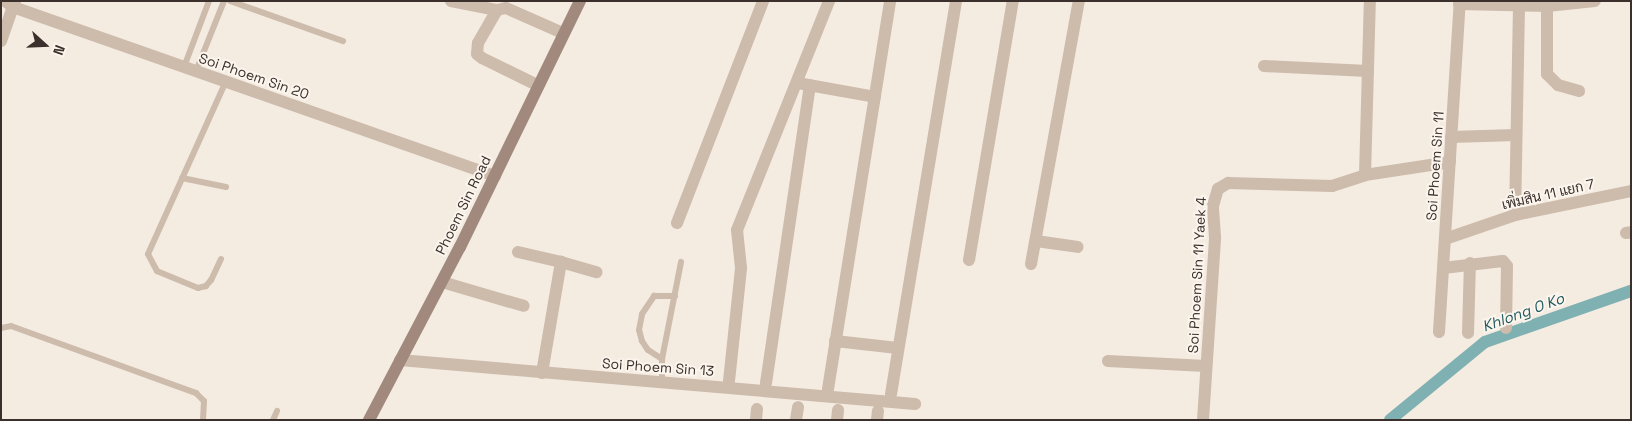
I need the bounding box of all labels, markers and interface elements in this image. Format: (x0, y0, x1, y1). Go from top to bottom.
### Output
north arrow (20, 20, 70, 70)
text: N (49, 43, 69, 58)
street label: Soi Phoem Sin 20 (197, 49, 311, 103)
street label: Soi Phoem Sin 11 (1423, 111, 1447, 221)
street label: Phoem Sin Road (432, 153, 494, 257)
street label: เพิ่มสิน 11 แยก 7 (1500, 175, 1596, 213)
street label: Soi Phoem Sin 11 Yaek 4 (1185, 196, 1209, 354)
water label: Khlong O Ko (1480, 289, 1566, 335)
street label: Soi Phoem Sin 13 (601, 355, 715, 379)

